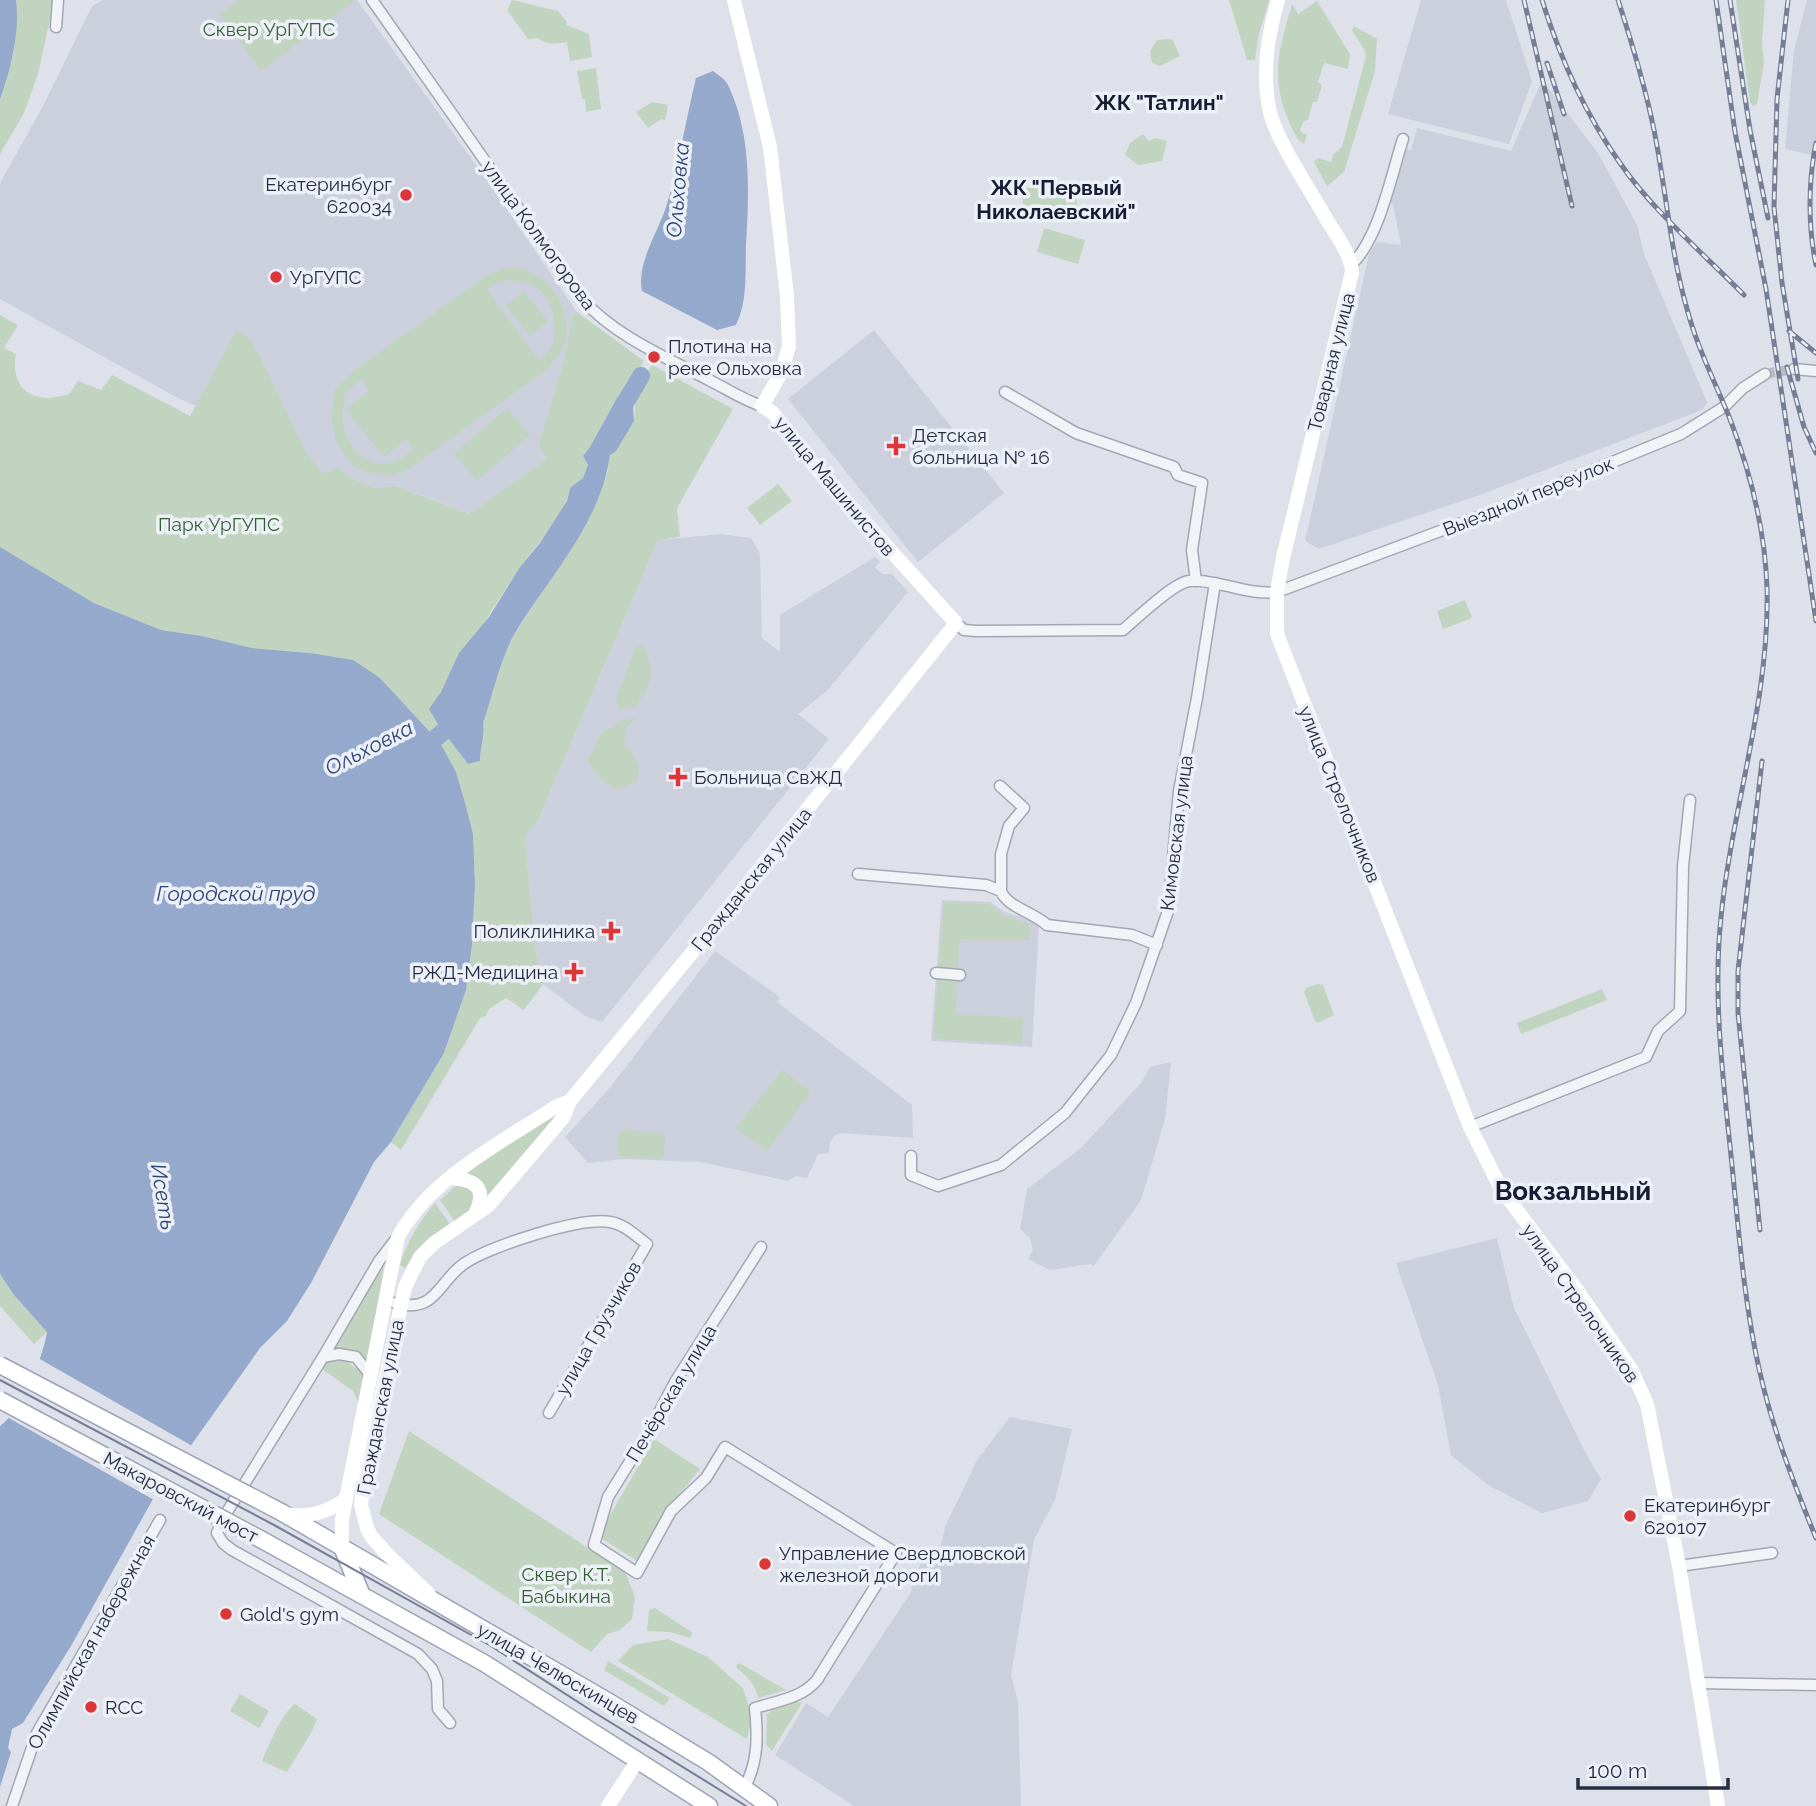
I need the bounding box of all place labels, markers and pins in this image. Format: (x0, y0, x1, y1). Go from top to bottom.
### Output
place label: Екатеринбург 620034 (265, 173, 392, 217)
marker: Екатеринбург 620034 (398, 187, 414, 203)
place label: УрГУПС (290, 266, 362, 288)
marker: УрГУПС (268, 269, 284, 285)
place label: Плотина на реке Ольховка (668, 335, 802, 379)
marker: Плотина на реке Ольховка (646, 349, 662, 365)
place label: Детская больница № 16 (912, 424, 1050, 468)
marker: Детская больница № 16 (886, 436, 906, 456)
place label: Больница СвЖД (694, 766, 843, 788)
marker: Больница СвЖД (668, 767, 688, 787)
place label: Поликлиника (473, 920, 595, 942)
marker: Поликлиника (601, 921, 621, 941)
place label: РЖД-Медицина (412, 961, 558, 983)
marker: РЖД-Медицина (564, 962, 584, 982)
place label: Екатеринбург 620107 (1644, 1494, 1771, 1538)
marker: Екатеринбург 620107 (1622, 1508, 1638, 1524)
place label: Управление Свердловской железной дороги (779, 1542, 1026, 1586)
marker: Управление Свердловской железной дороги (757, 1556, 773, 1572)
place label: Gold's gym (240, 1603, 339, 1625)
marker: Gold's gym (218, 1606, 234, 1622)
place label: RCC (105, 1696, 143, 1718)
marker: RCC (83, 1699, 99, 1715)

